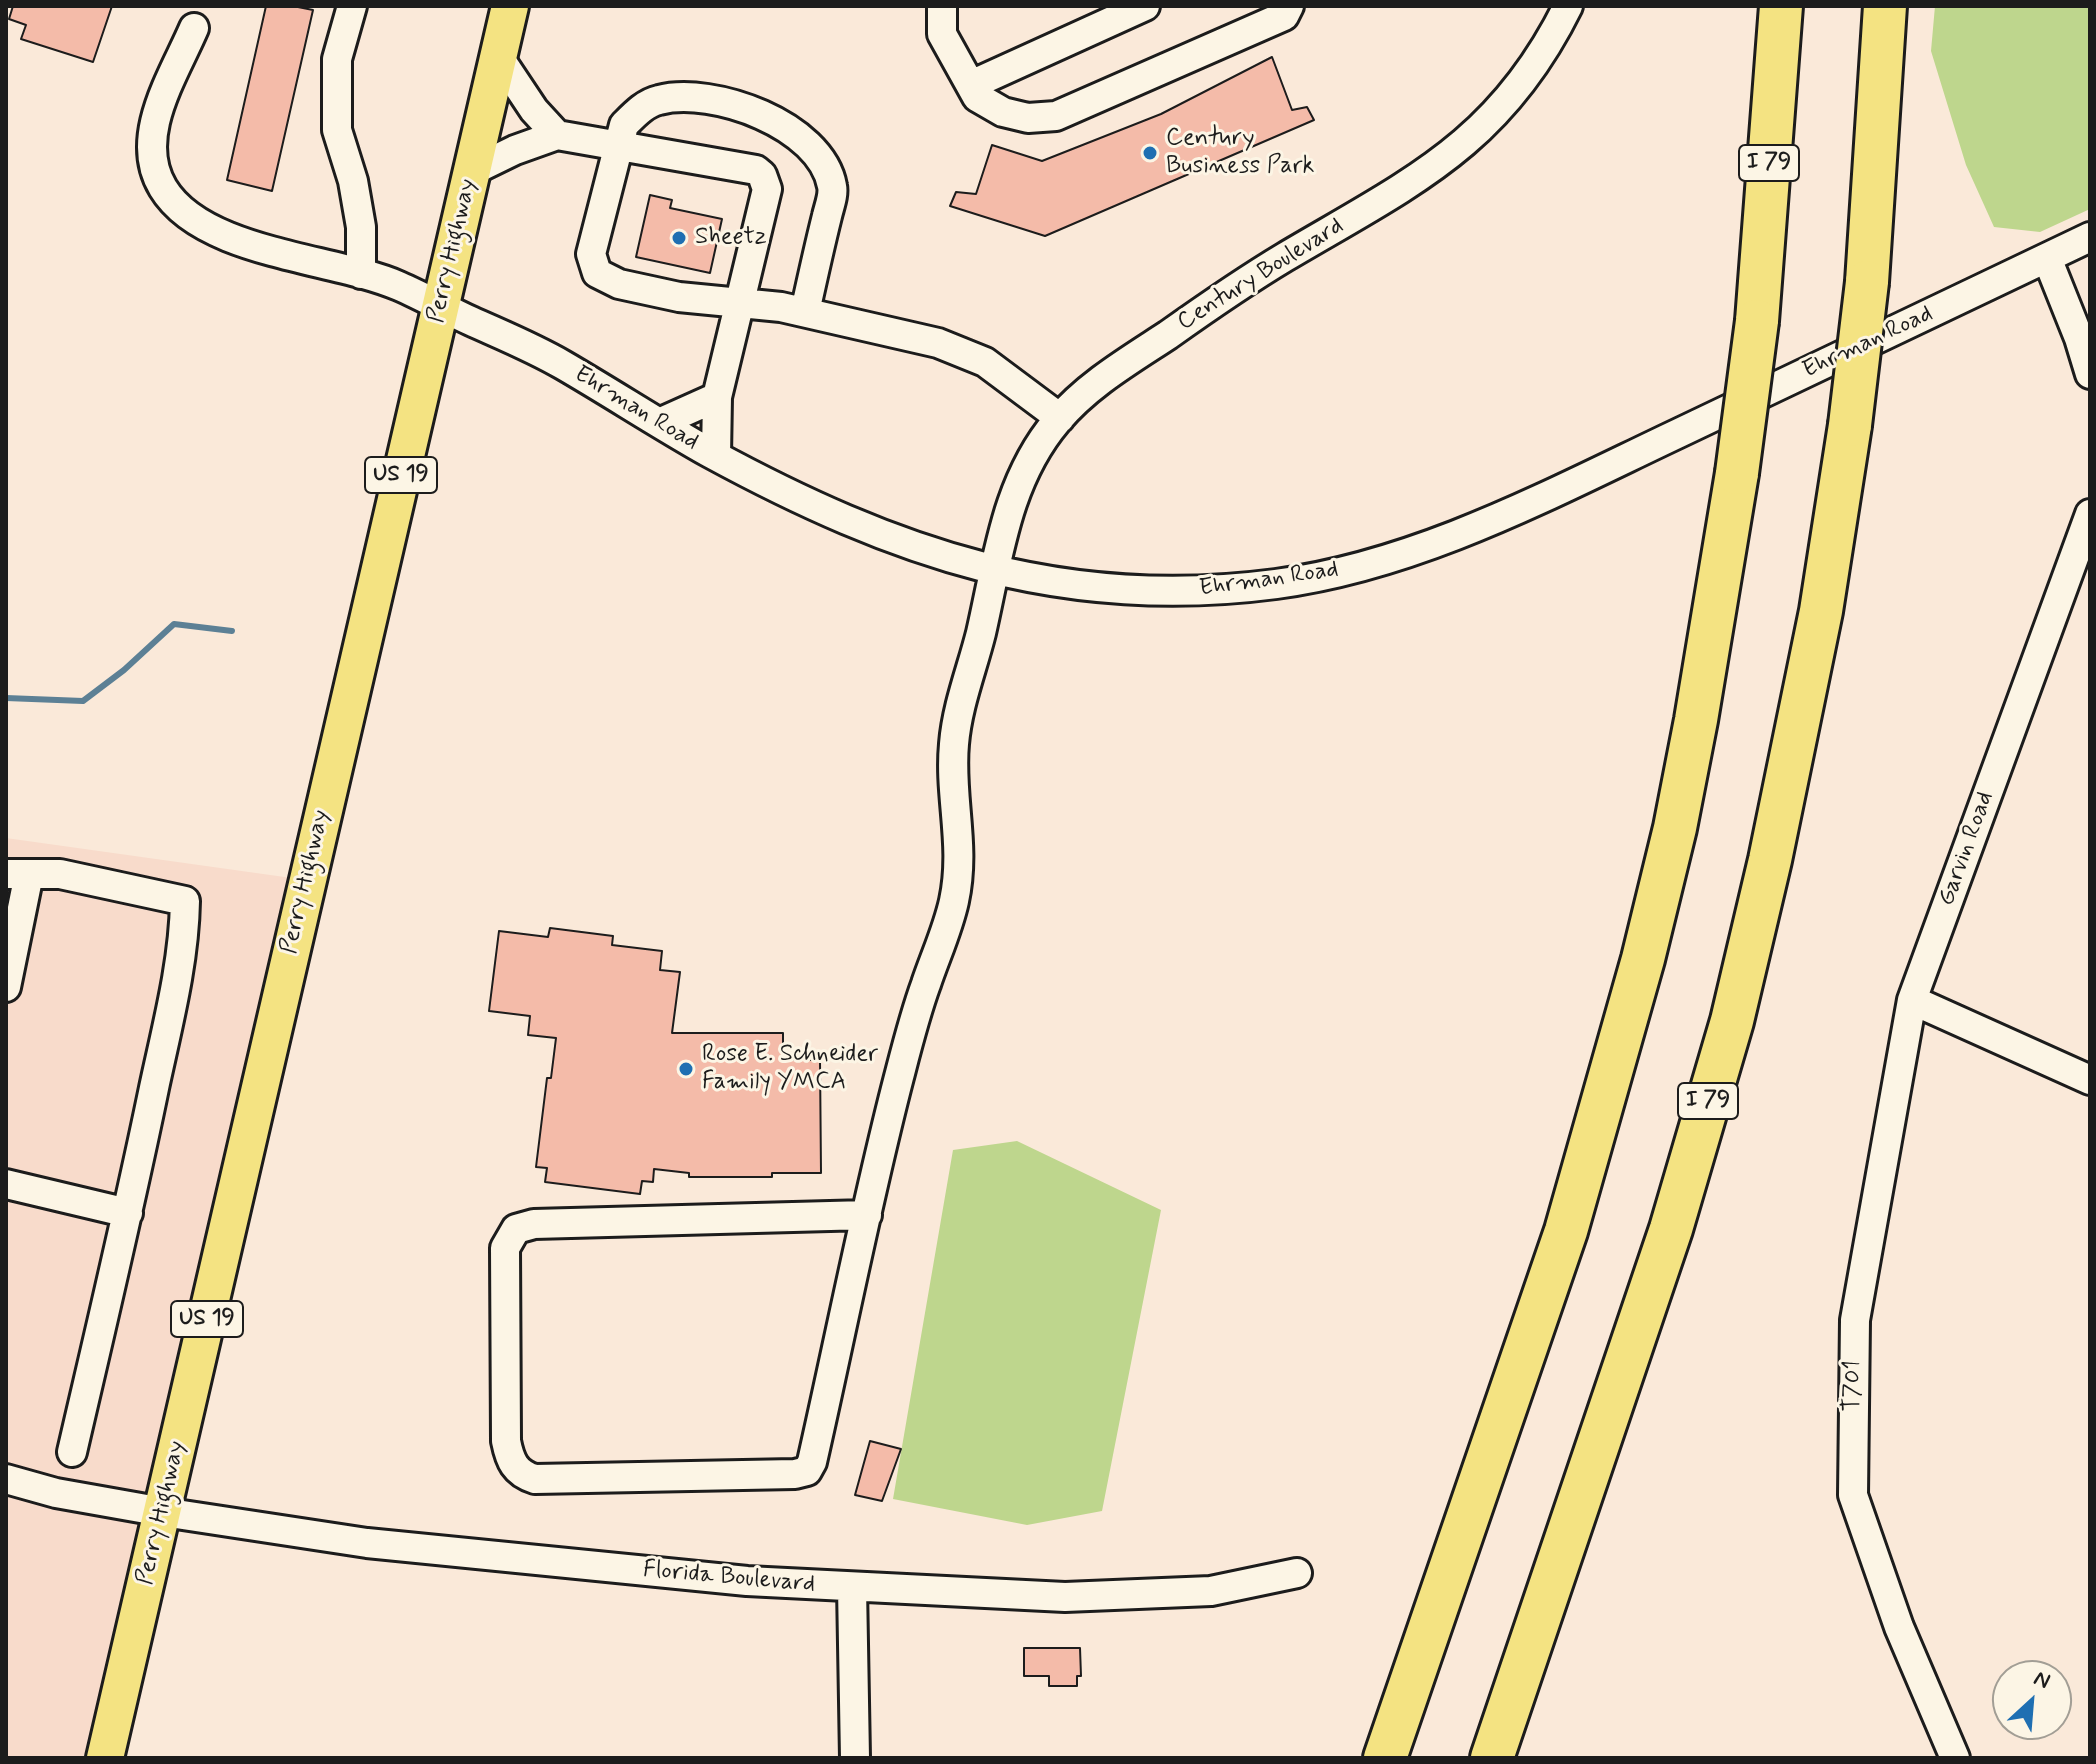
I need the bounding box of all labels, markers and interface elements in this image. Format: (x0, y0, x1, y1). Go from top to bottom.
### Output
place label: Century Business Park (1166, 125, 1314, 181)
marker: Century Business Park (1141, 144, 1159, 162)
road number: I 79 (1739, 145, 1799, 181)
street label: Perry Highway (422, 176, 484, 326)
street label: Century Boulevard (1173, 212, 1349, 338)
place label: Sheetz (695, 224, 767, 252)
marker: Sheetz (670, 229, 688, 247)
street label: Ehrman Road (1798, 300, 1938, 386)
street label: Ehrman Road (569, 361, 703, 457)
road number: US 19 (365, 457, 437, 493)
street label: Ehrman Road (1198, 556, 1340, 604)
street label: Garvin Road (1933, 788, 2001, 910)
street label: Perry Highway (275, 807, 337, 957)
place label: Rose E. Schneider Family YMCA (702, 1041, 878, 1097)
marker: Rose E. Schneider Family YMCA (677, 1060, 695, 1078)
road number: I 79 (1678, 1083, 1738, 1119)
road number: US 19 (171, 1301, 243, 1337)
street label: T701 (1839, 1360, 1869, 1412)
street label: Perry Highway (131, 1438, 193, 1588)
street label: Florida Boulevard (642, 1556, 816, 1600)
north arrow (1992, 1660, 2072, 1740)
text: N (2029, 1664, 2054, 1696)

